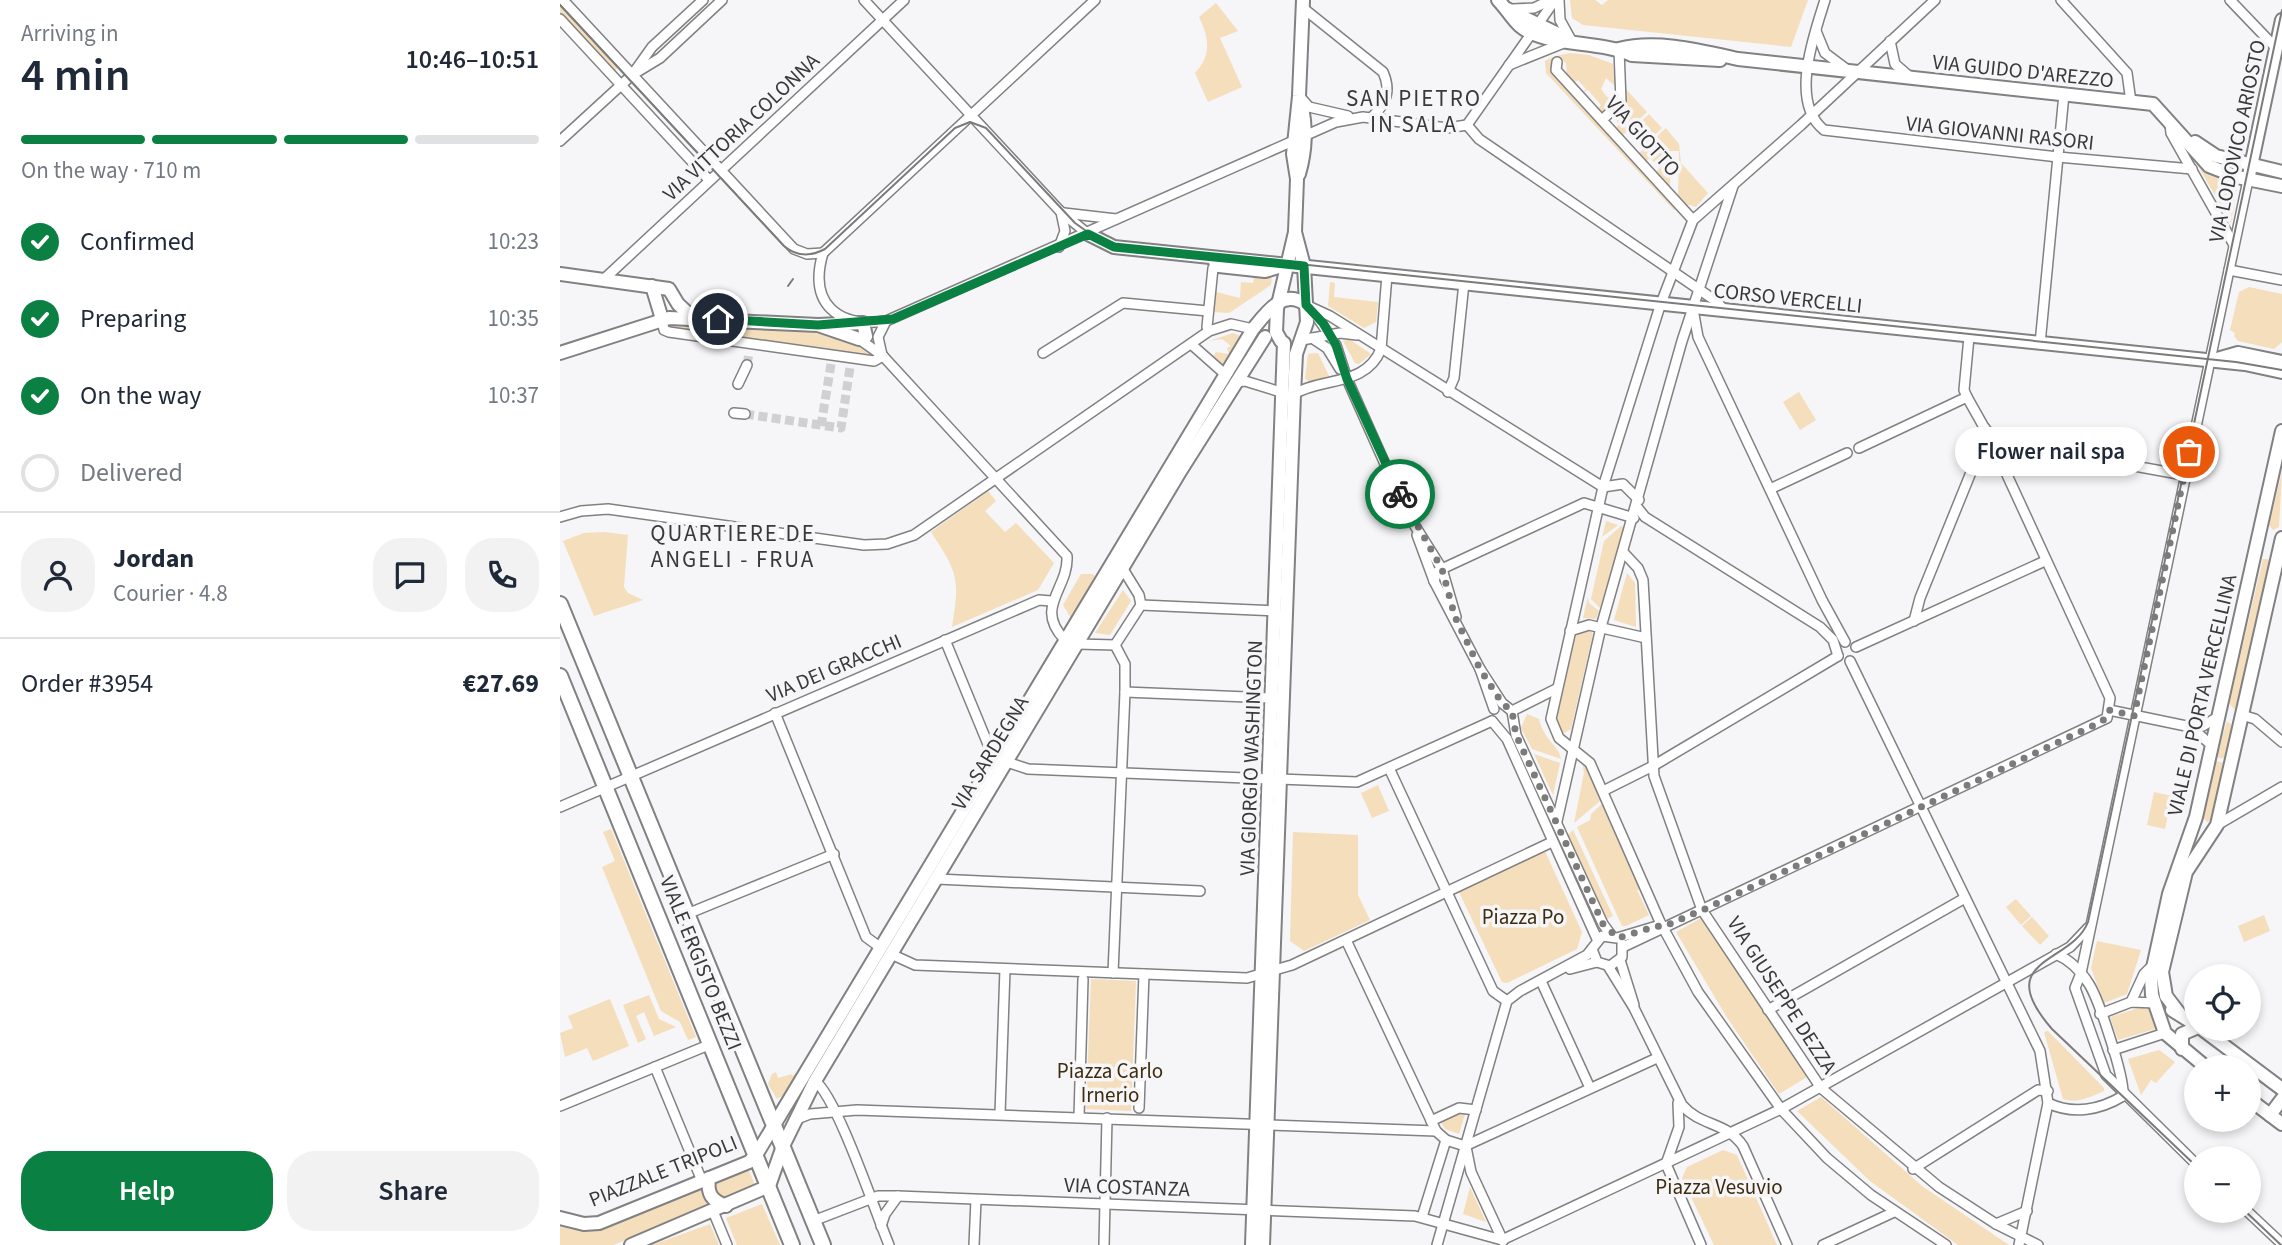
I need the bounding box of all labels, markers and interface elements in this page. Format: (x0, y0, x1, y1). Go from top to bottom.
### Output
text: Arriving in (21, 17, 119, 50)
street label: VIA LODOVICO ARIOSTO (2201, 37, 2273, 245)
text: 10:46–10:51 (406, 41, 539, 78)
text: 4 min (21, 43, 130, 108)
street label: VIA VITTORIA COLONNA (656, 46, 827, 208)
street label: VIA GUIDO D'AREZZO (1931, 47, 2115, 95)
district label: SAN PIETRO IN SALA (1346, 82, 1482, 141)
street label: VIA GIOTTO (1598, 89, 1688, 183)
street label: VIA GIOVANNI RASORI (1905, 108, 2095, 158)
text: On the way · 710 m (21, 154, 201, 187)
icon: check (21, 223, 59, 261)
text: Confirmed (80, 223, 195, 260)
text: 10:23 (488, 225, 539, 258)
street label: CORSO VERCELLI (1712, 275, 1864, 321)
pin (688, 289, 748, 349)
icon: check (21, 300, 59, 338)
text: Preparing (80, 300, 186, 337)
icon: home (699, 300, 737, 338)
text: 10:35 (488, 302, 539, 335)
icon: check (21, 377, 59, 415)
text: On the way (80, 377, 201, 414)
text: 10:37 (488, 379, 539, 412)
pin (2159, 422, 2219, 482)
callout: Flower nail spa (1954, 428, 2147, 476)
icon: bag (2170, 433, 2208, 471)
text: Flower nail spa (1977, 435, 2125, 468)
text: Delivered (80, 454, 183, 491)
courier (1365, 459, 1435, 529)
icon: bike (1381, 475, 1419, 513)
district label: QUARTIERE DE ANGELI - FRUA (650, 517, 816, 576)
button: person (21, 538, 95, 612)
button: chat (373, 538, 447, 612)
button: phone (465, 538, 539, 612)
text: Jordan (113, 540, 194, 577)
street label: VIALE DI PORTA VERCELLINA (2160, 571, 2245, 819)
text: Courier · 4.8 (113, 577, 228, 610)
street label: VIA DEI GRACCHI (762, 626, 906, 710)
street label: VIA GIORGIO WASHINGTON (1232, 640, 1270, 876)
text: Order #3954 (21, 665, 153, 702)
text: €27.69 (463, 665, 539, 702)
street label: VIA SARDEGNA (944, 690, 1036, 816)
street label: VIALE ERGISTO BEZZI (652, 871, 750, 1055)
park label: Piazza Po (1482, 902, 1564, 932)
street label: VIA GIUSEPPE DEZZA (1720, 910, 1845, 1080)
map controls (2184, 964, 2261, 1223)
button: locate (2184, 964, 2261, 1041)
button: + (2184, 1055, 2261, 1132)
park label: Piazza Carlo Irnerio (1057, 1056, 1163, 1110)
street label: PIAZZALE TRIPOLI (584, 1128, 742, 1214)
button: − (2184, 1146, 2261, 1223)
button: Help (21, 1151, 273, 1231)
button: Share (287, 1151, 539, 1231)
street label: VIA COSTANZA (1063, 1170, 1191, 1204)
park label: Piazza Vesuvio (1655, 1172, 1783, 1202)

